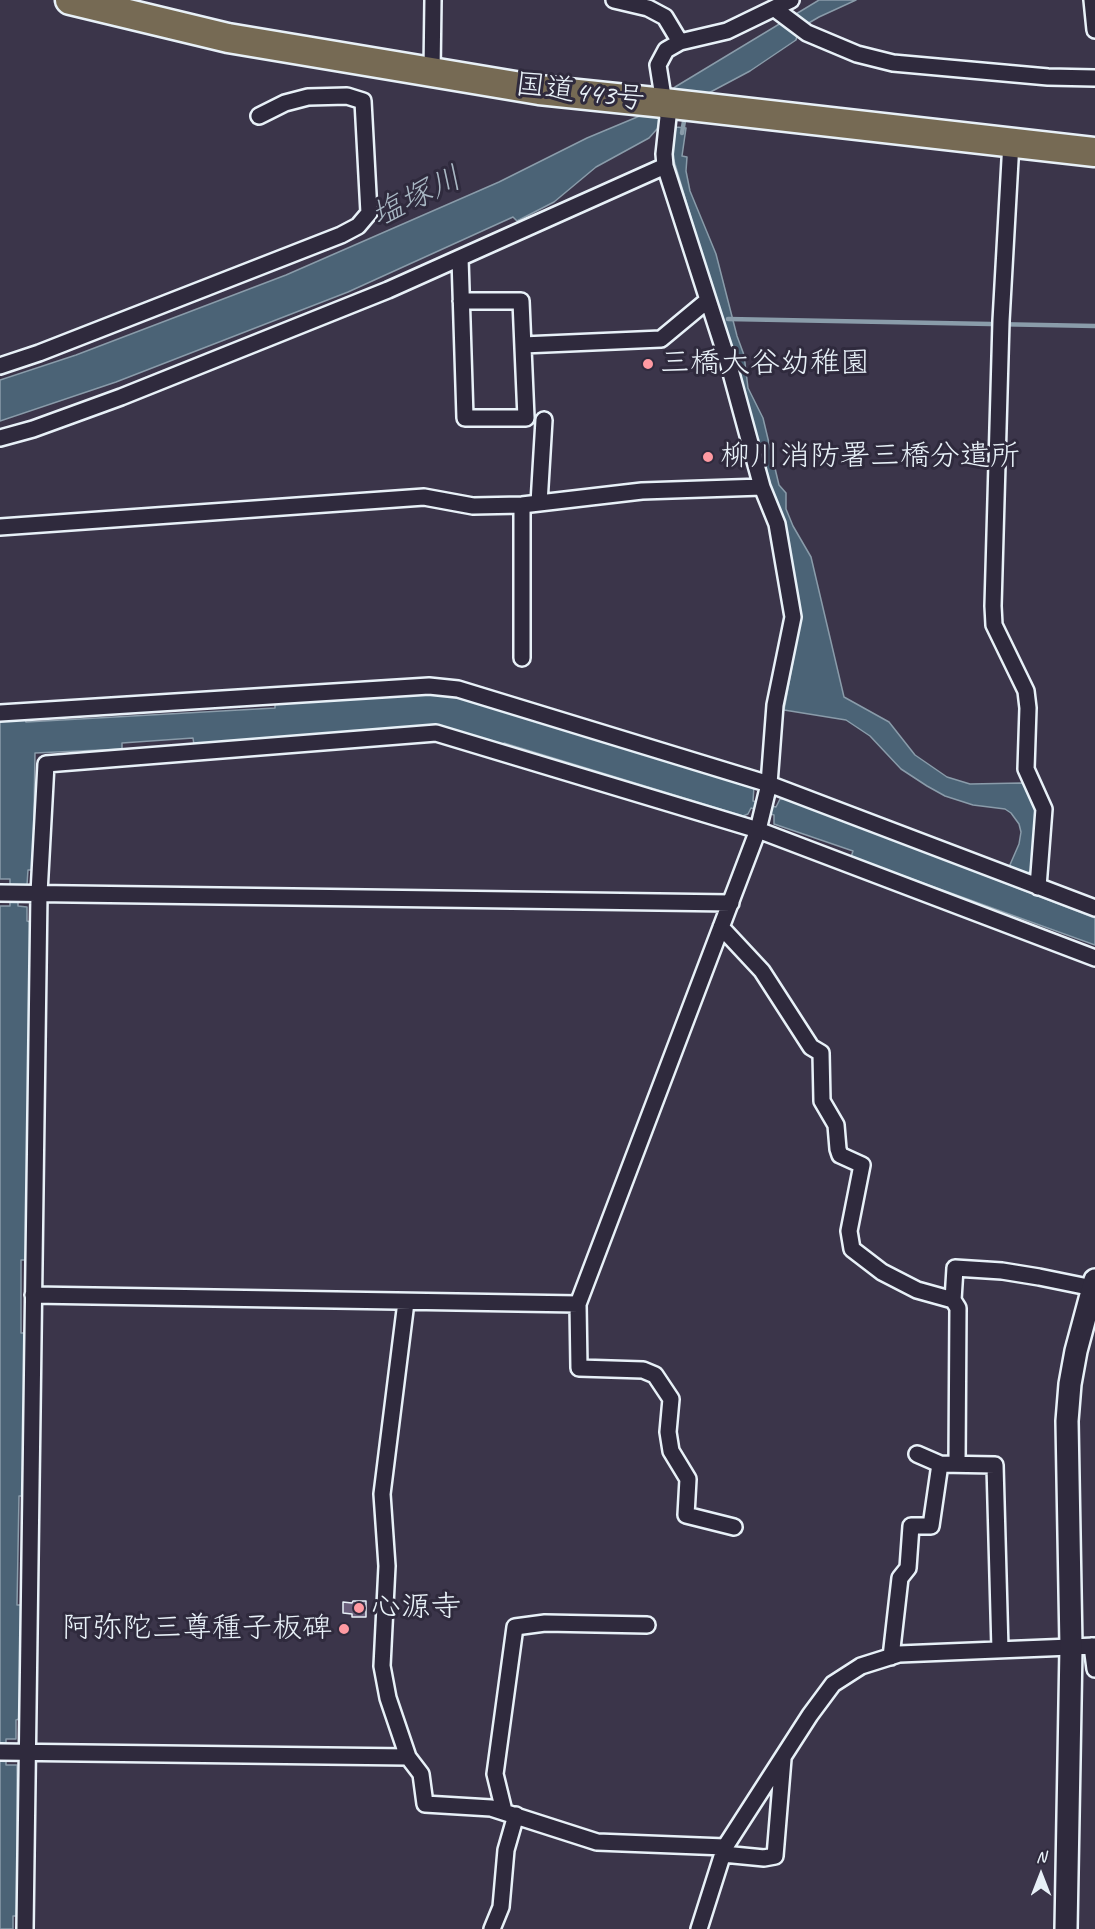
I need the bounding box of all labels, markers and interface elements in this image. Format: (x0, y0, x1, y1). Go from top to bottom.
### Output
street label: 国道443号 (513, 67, 647, 119)
water label: 塩塚川 (365, 160, 469, 236)
place label: 三橋大谷幼稚園 (660, 346, 870, 382)
marker: 三橋大谷幼稚園 (641, 357, 655, 371)
place label: 柳川消防署三橋分遣所 (720, 439, 1020, 475)
marker: 柳川消防署三橋分遣所 (701, 450, 715, 464)
place label: 心源寺 (371, 1590, 461, 1626)
marker: 心源寺 (352, 1601, 366, 1615)
place label: 阿弥陀三尊種子板碑 (62, 1611, 332, 1647)
marker: 阿弥陀三尊種子板碑 (337, 1622, 351, 1636)
north arrow (1011, 1845, 1071, 1905)
text: N (1036, 1847, 1046, 1867)

